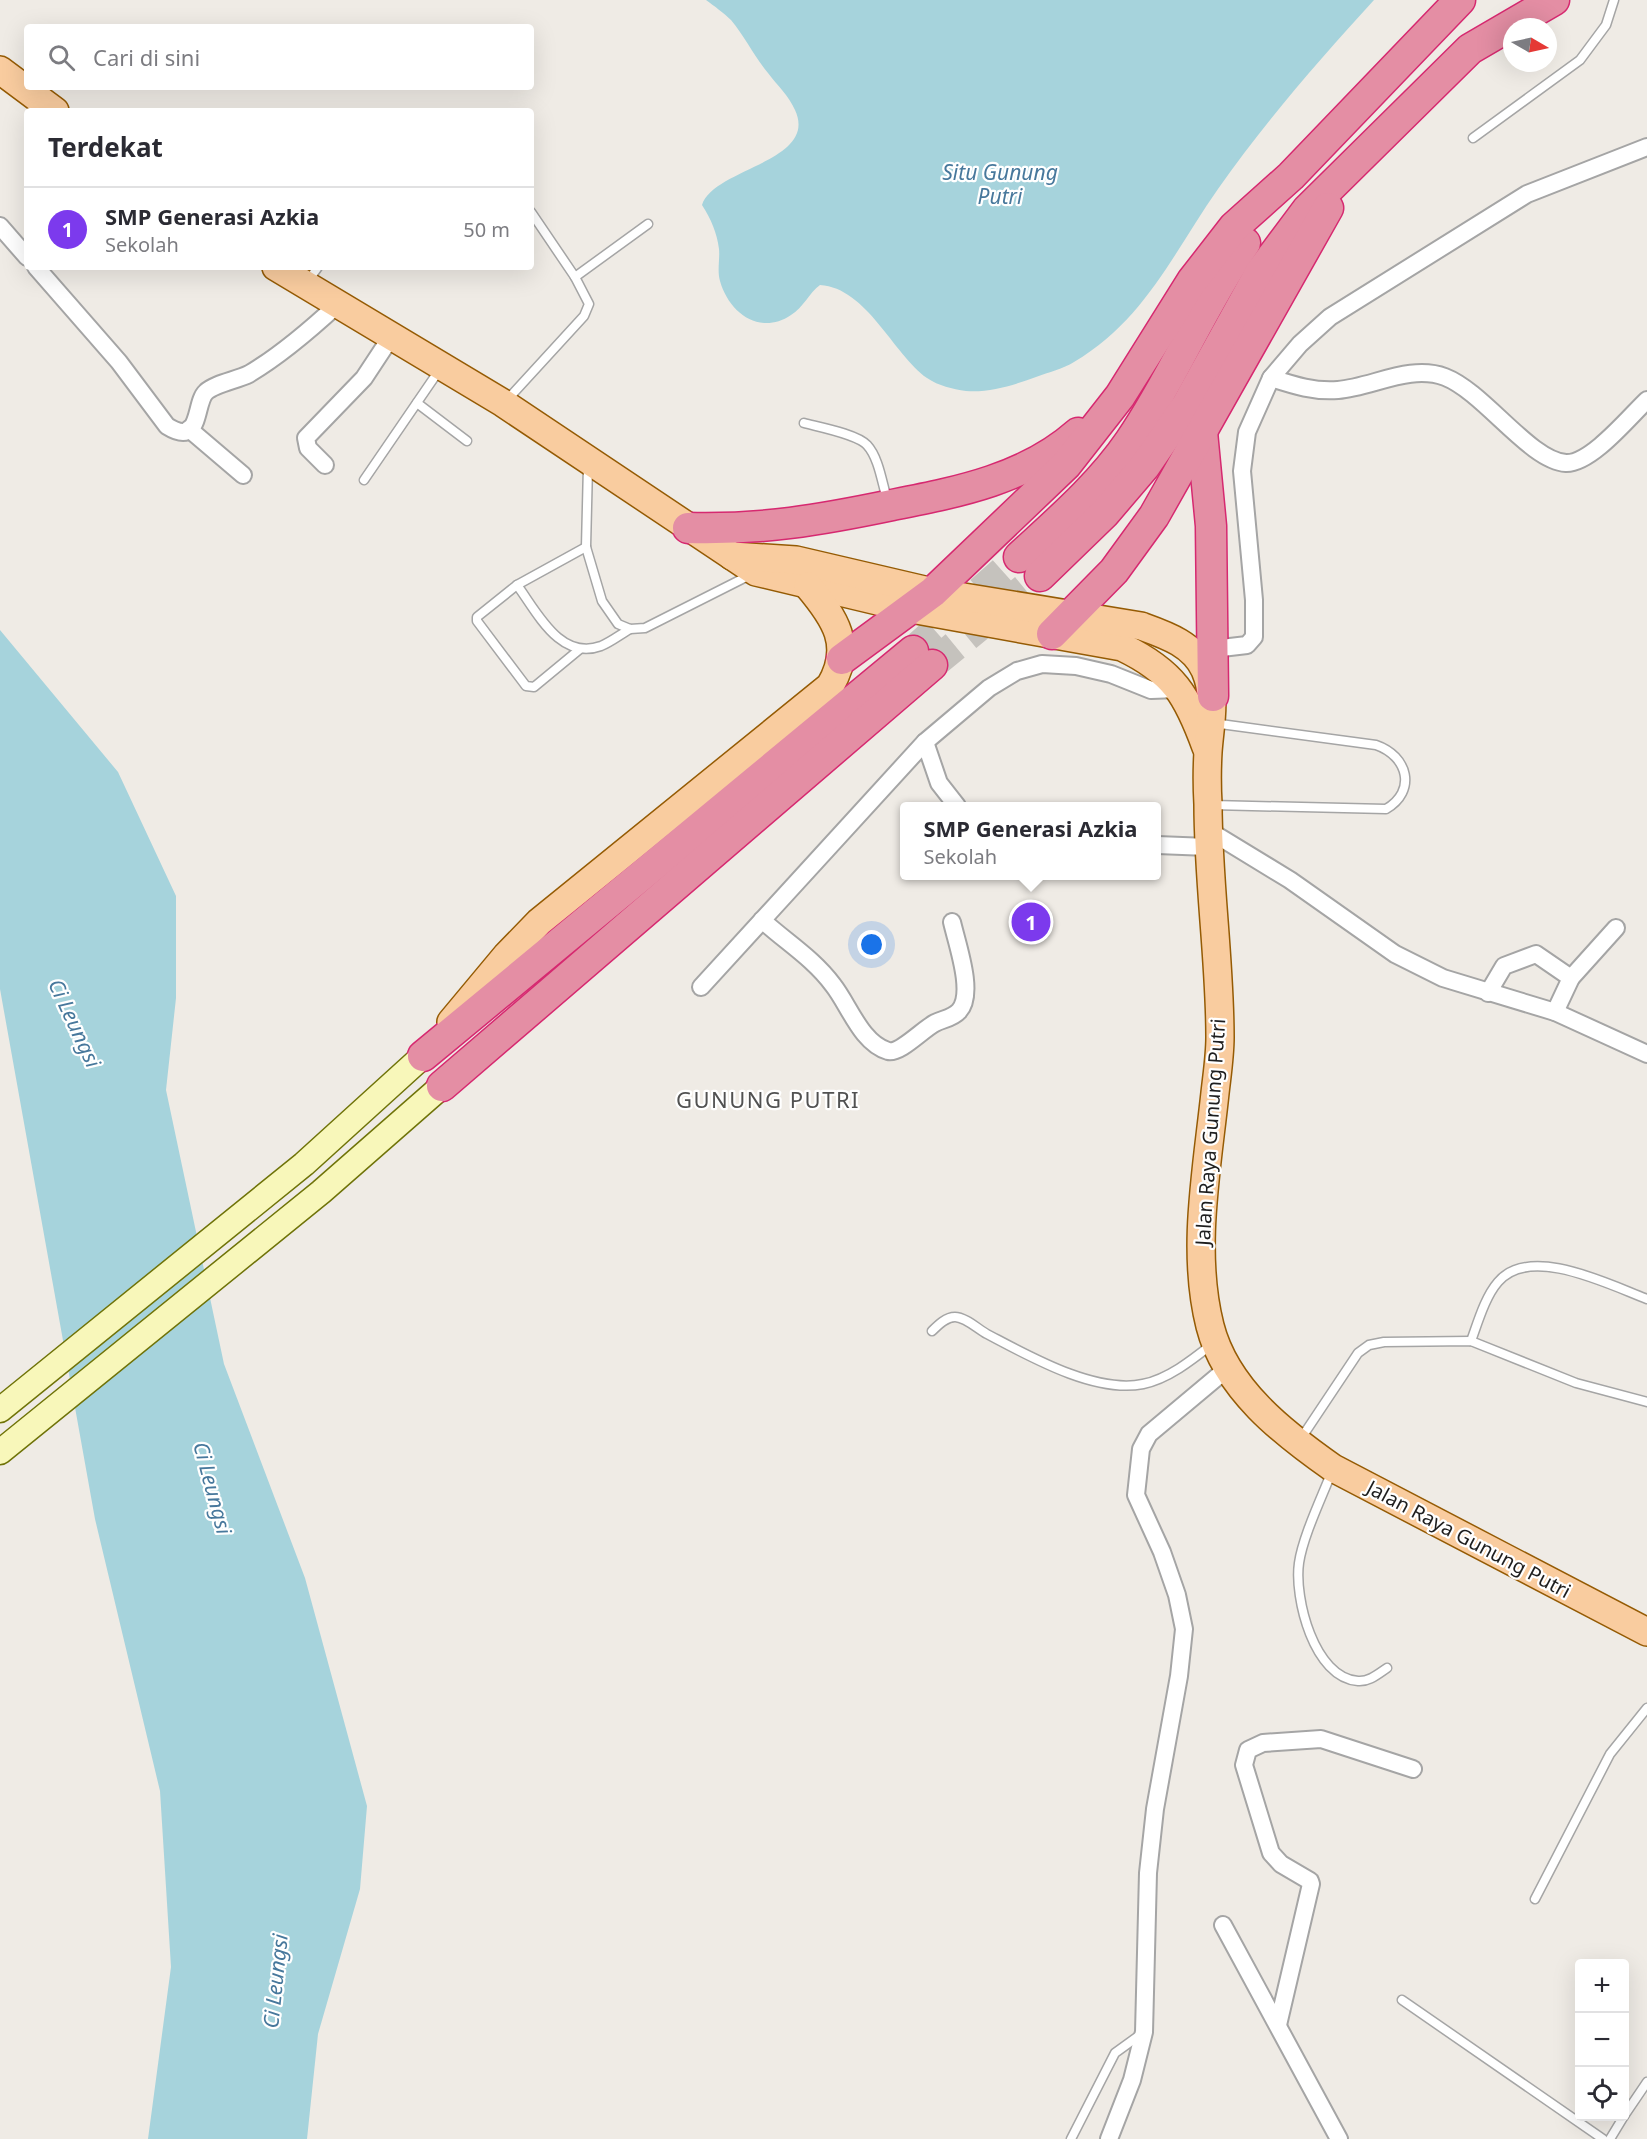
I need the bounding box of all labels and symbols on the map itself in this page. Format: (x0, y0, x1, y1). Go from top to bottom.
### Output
north arrow (1503, 18, 1557, 72)
water label: Situ Gunung Putri (942, 158, 1058, 210)
pin: 1 (1012, 900, 1050, 944)
your location (857, 930, 886, 959)
water label: Ci Leungsi (42, 974, 108, 1072)
street label: Jalan Raya Gunung Putri (1188, 1018, 1231, 1248)
district label: GUNUNG PUTRI (676, 1084, 860, 1114)
water label: Ci Leungsi (187, 1439, 239, 1538)
street label: Jalan Raya Gunung Putri (1360, 1473, 1576, 1604)
water label: Ci Leungsi (256, 1932, 294, 2030)

